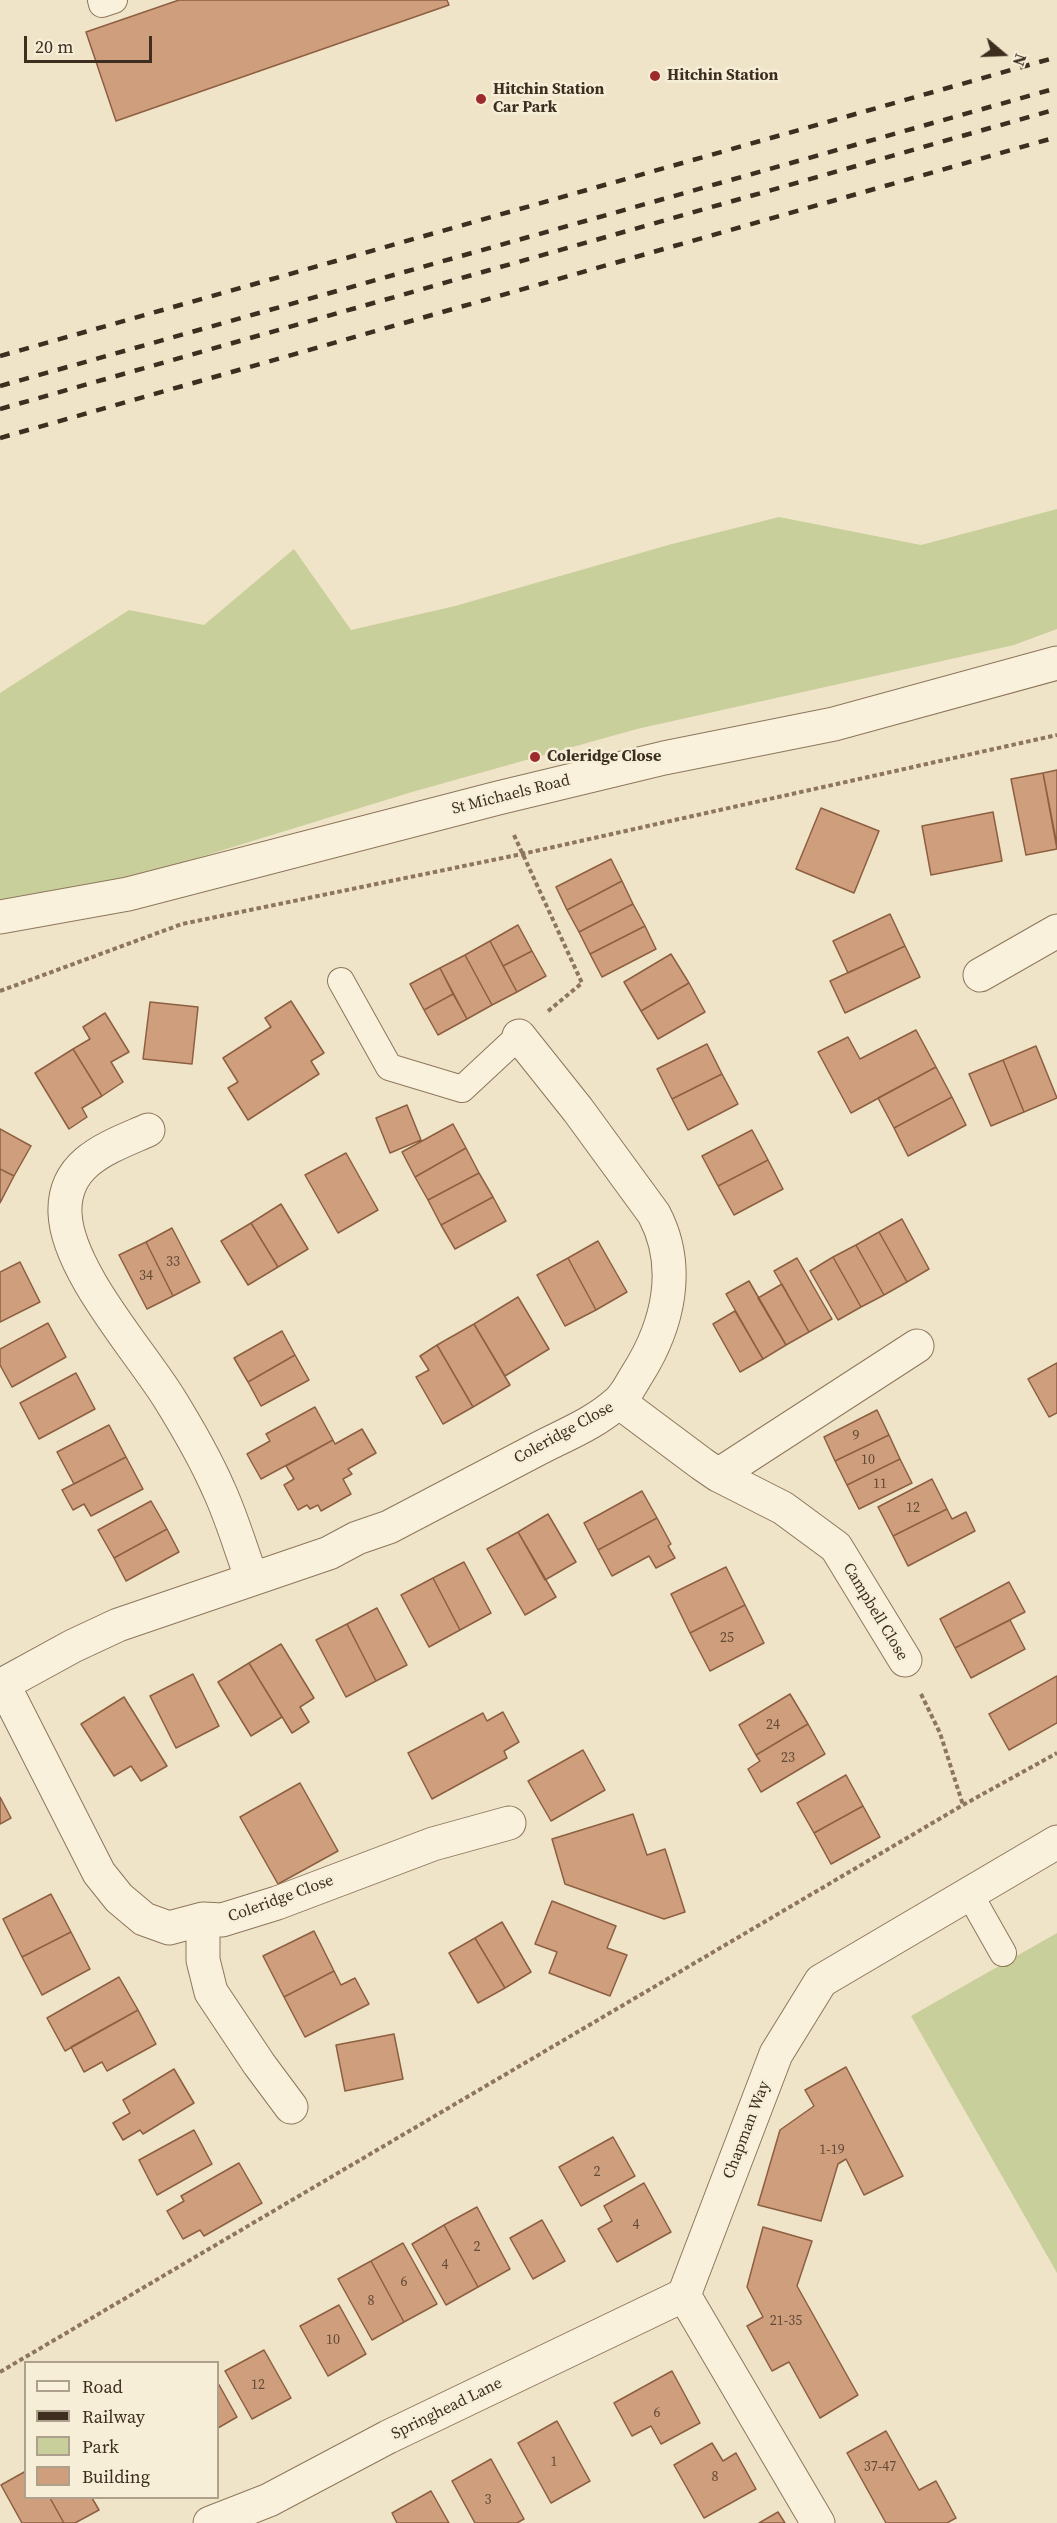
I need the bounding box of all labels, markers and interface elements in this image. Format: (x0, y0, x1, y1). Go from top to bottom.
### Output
scale bar (27, 24, 154, 62)
north arrow (973, 24, 1033, 84)
text: 20 m (35, 34, 73, 59)
text: N (1008, 51, 1032, 69)
place label: Hitchin Station (667, 66, 778, 86)
marker: Hitchin Station (648, 69, 662, 83)
place label: Hitchin Station Car Park (493, 80, 604, 118)
marker: Hitchin Station Car Park (474, 92, 488, 106)
place label: Coleridge Close (547, 747, 661, 767)
marker: Coleridge Close (528, 750, 542, 764)
street label: St Michaels Road (450, 771, 572, 819)
house number: 33 (166, 1254, 180, 1270)
house number: 34 (139, 1268, 153, 1284)
street label: Coleridge Close (511, 1398, 617, 1468)
house number: 9 (853, 1428, 859, 1444)
house number: 10 (861, 1452, 875, 1468)
house number: 11 (873, 1476, 887, 1492)
house number: 12 (906, 1500, 920, 1516)
street label: Campbell Close (838, 1560, 912, 1664)
house number: 25 (720, 1630, 734, 1646)
house number: 24 (766, 1717, 780, 1733)
house number: 23 (781, 1750, 795, 1766)
street label: Coleridge Close (226, 1871, 336, 1927)
street label: Chapman Way (720, 2078, 774, 2182)
house number: 1-19 (819, 2142, 845, 2158)
house number: 2 (594, 2164, 600, 2180)
house number: 4 (633, 2217, 639, 2233)
house number: 2 (474, 2239, 480, 2255)
house number: 4 (442, 2257, 448, 2273)
house number: 6 (401, 2274, 407, 2290)
house number: 8 (368, 2293, 374, 2309)
house number: 21-35 (770, 2313, 802, 2329)
house number: 10 (326, 2332, 340, 2348)
legend (24, 2361, 219, 2499)
text: Road (82, 2374, 123, 2399)
street label: Springhead Lane (389, 2374, 505, 2444)
house number: 12 (251, 2377, 265, 2393)
text: Railway (82, 2404, 145, 2429)
house number: 6 (654, 2405, 660, 2421)
text: Park (82, 2434, 119, 2459)
house number: 1 (551, 2454, 557, 2470)
house number: 37-47 (864, 2459, 896, 2475)
text: Building (82, 2464, 150, 2489)
house number: 8 (712, 2469, 718, 2485)
house number: 3 (485, 2492, 491, 2508)

